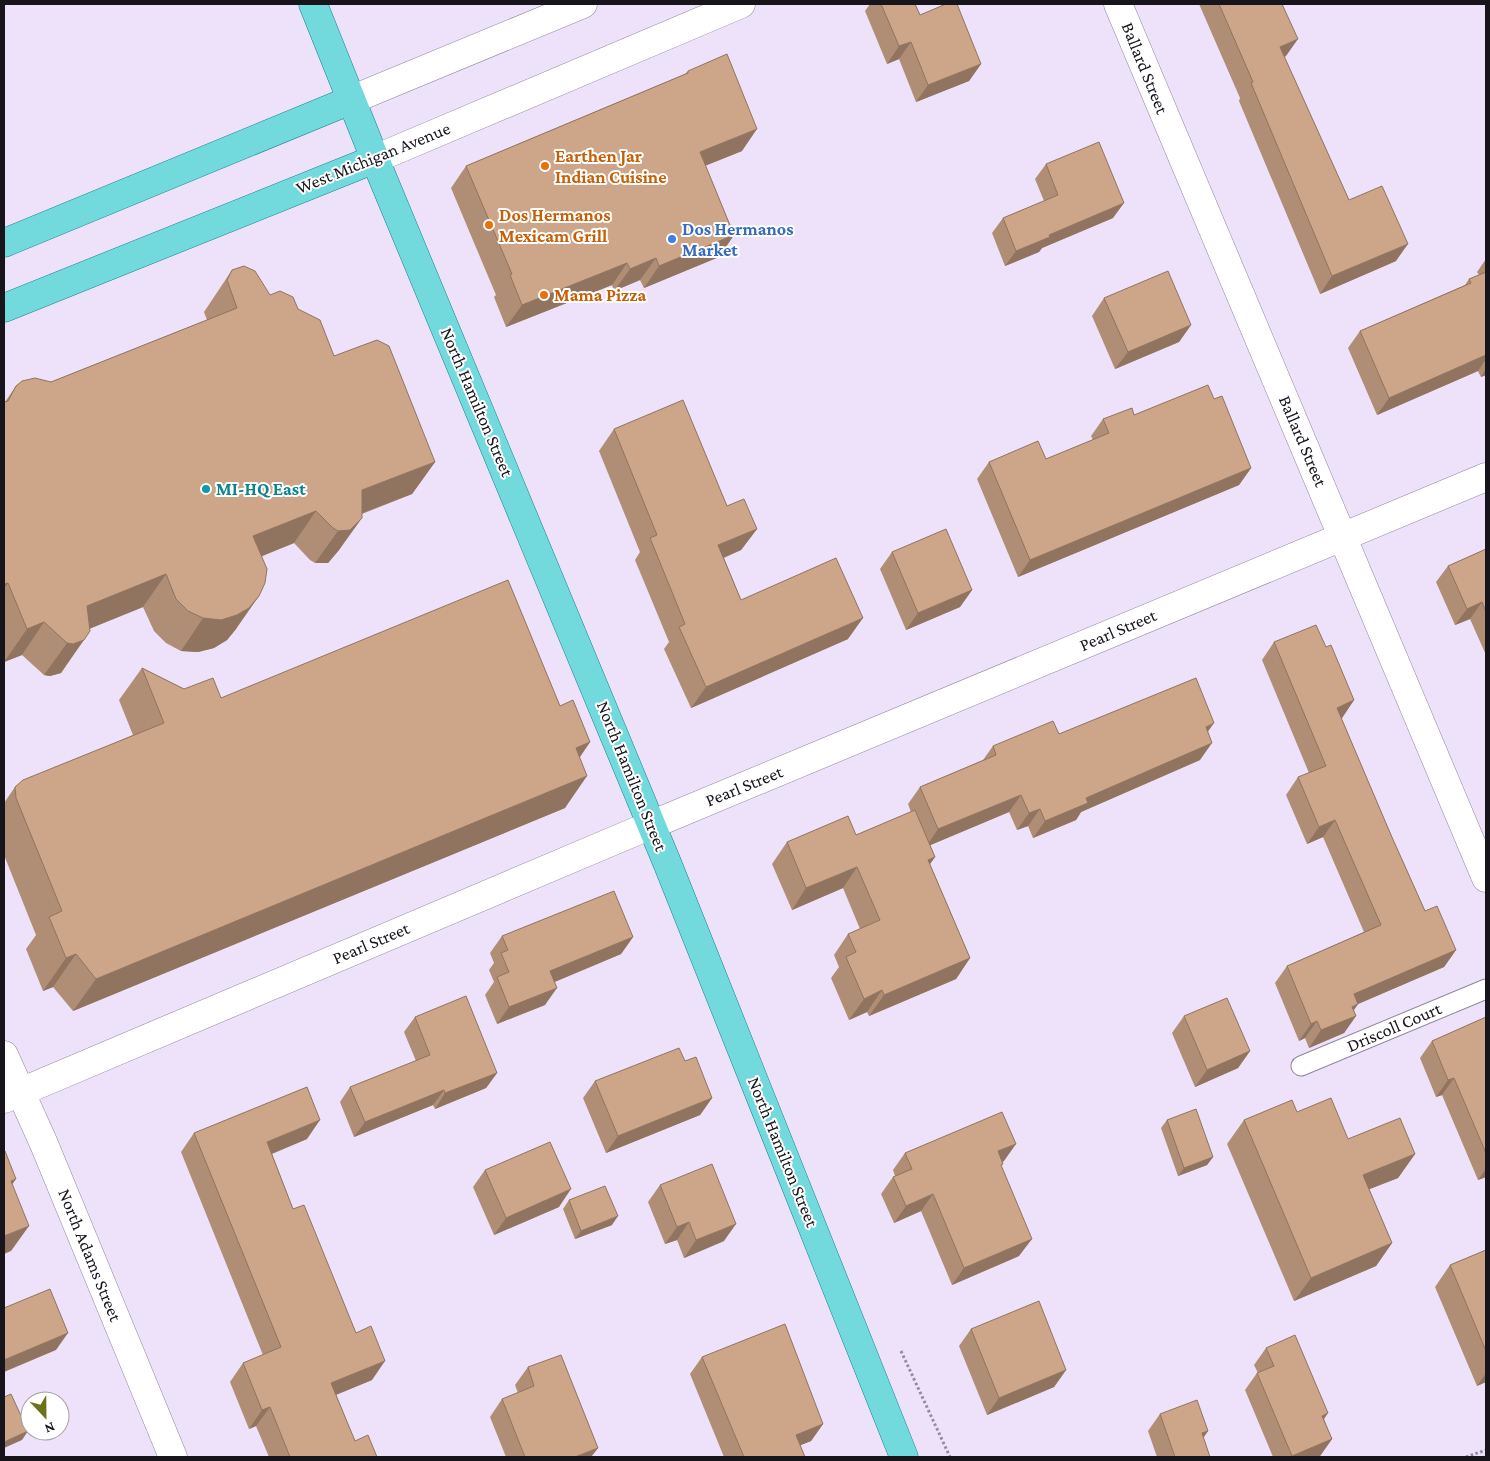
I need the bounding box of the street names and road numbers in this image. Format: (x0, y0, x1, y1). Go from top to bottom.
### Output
street label: Ballard Street (1118, 19, 1173, 118)
street label: West Michigan Avenue (293, 118, 453, 198)
street label: North Hamilton Street (437, 324, 518, 481)
street label: Ballard Street (1275, 392, 1332, 491)
street label: Pearl Street (1077, 604, 1160, 655)
street label: North Hamilton Street (593, 698, 672, 855)
street label: Pearl Street (702, 761, 786, 811)
street label: Pearl Street (330, 917, 413, 968)
street label: Driscoll Court (1344, 998, 1445, 1056)
street label: North Hamilton Street (744, 1074, 823, 1231)
street label: North Adams Street (54, 1186, 126, 1325)

